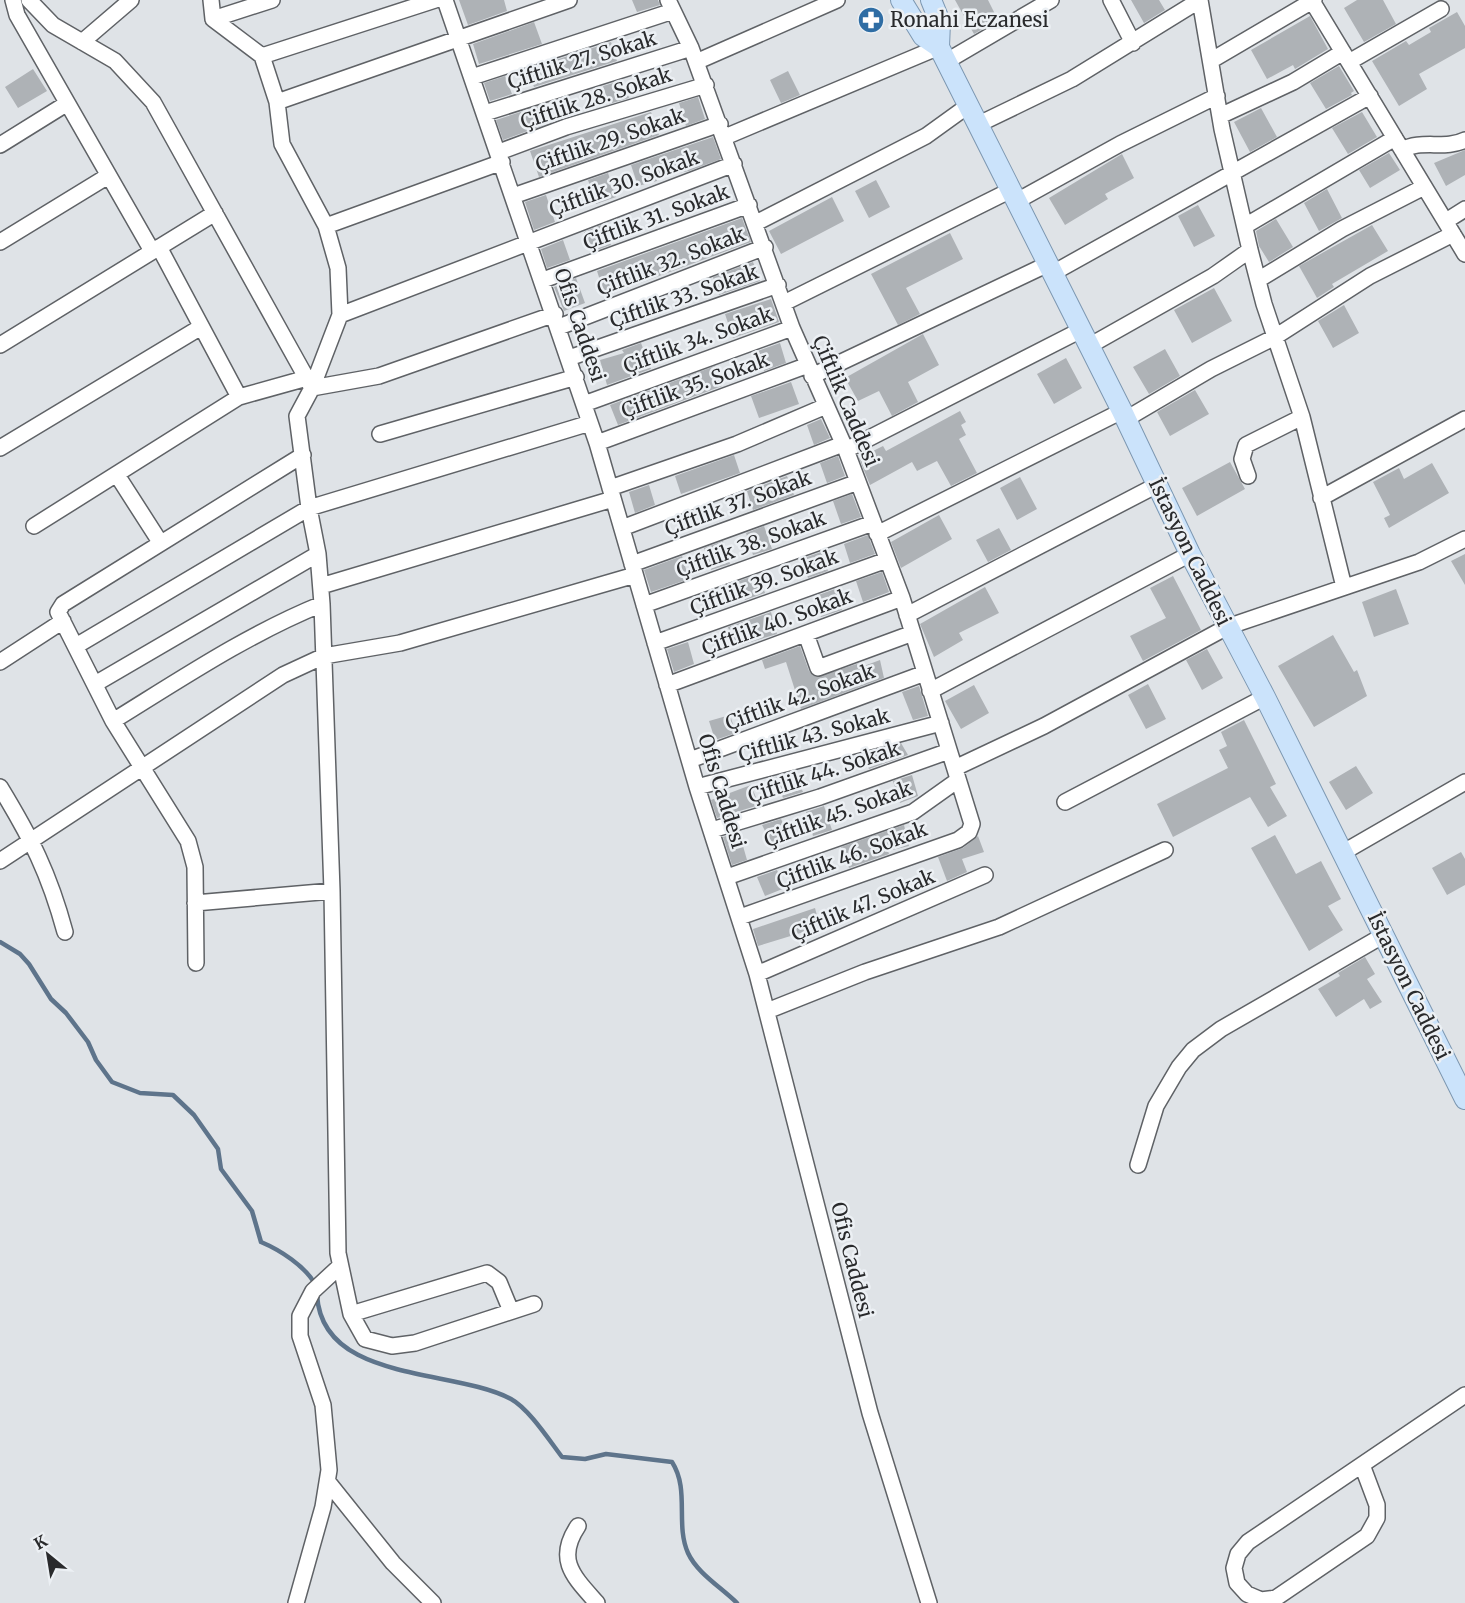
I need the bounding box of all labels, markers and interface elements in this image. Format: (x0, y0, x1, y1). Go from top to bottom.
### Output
pharmacy icon: Ronahi Eczanesi (856, 5, 886, 35)
place label: Ronahi Eczanesi (890, 7, 1049, 32)
street label: Çiftlik 27. Sokak (504, 25, 660, 94)
street label: Çiftlik 28. Sokak (517, 61, 675, 134)
street label: Çiftlik 29. Sokak (532, 102, 688, 177)
street label: Çiftlik 30. Sokak (546, 144, 702, 221)
street label: Çiftlik 31. Sokak (579, 178, 733, 255)
street label: Çiftlik 32. Sokak (593, 221, 749, 300)
street label: Çiftlik 33. Sokak (606, 258, 762, 333)
street label: Ofis Caddesi (549, 265, 612, 385)
street label: Çiftlik 34. Sokak (620, 301, 776, 378)
street label: Çiftlik Caddesi (808, 332, 885, 470)
street label: Çiftlik 35. Sokak (618, 346, 772, 423)
street label: Çiftlik 37. Sokak (661, 464, 815, 541)
street label: İstasyon Caddesi (1144, 474, 1237, 630)
street label: Çiftlik 38. Sokak (673, 505, 829, 582)
street label: Çiftlik 39. Sokak (686, 543, 842, 620)
street label: Çiftlik 40. Sokak (698, 583, 856, 660)
street label: Çiftlik 42. Sokak (722, 658, 878, 735)
street label: Çiftlik 43. Sokak (736, 702, 893, 767)
street label: Ofis Caddesi (693, 731, 752, 851)
street label: Çiftlik 44. Sokak (745, 735, 903, 808)
street label: Çiftlik 45. Sokak (760, 775, 915, 852)
street label: Çiftlik 46. Sokak (773, 816, 931, 893)
street label: Çiftlik 47. Sokak (787, 863, 939, 946)
street label: İstasyon Caddesi (1363, 908, 1456, 1064)
street label: Ofis Caddesi (826, 1199, 879, 1320)
north arrow (18, 1525, 78, 1585)
text: K (30, 1530, 51, 1554)

